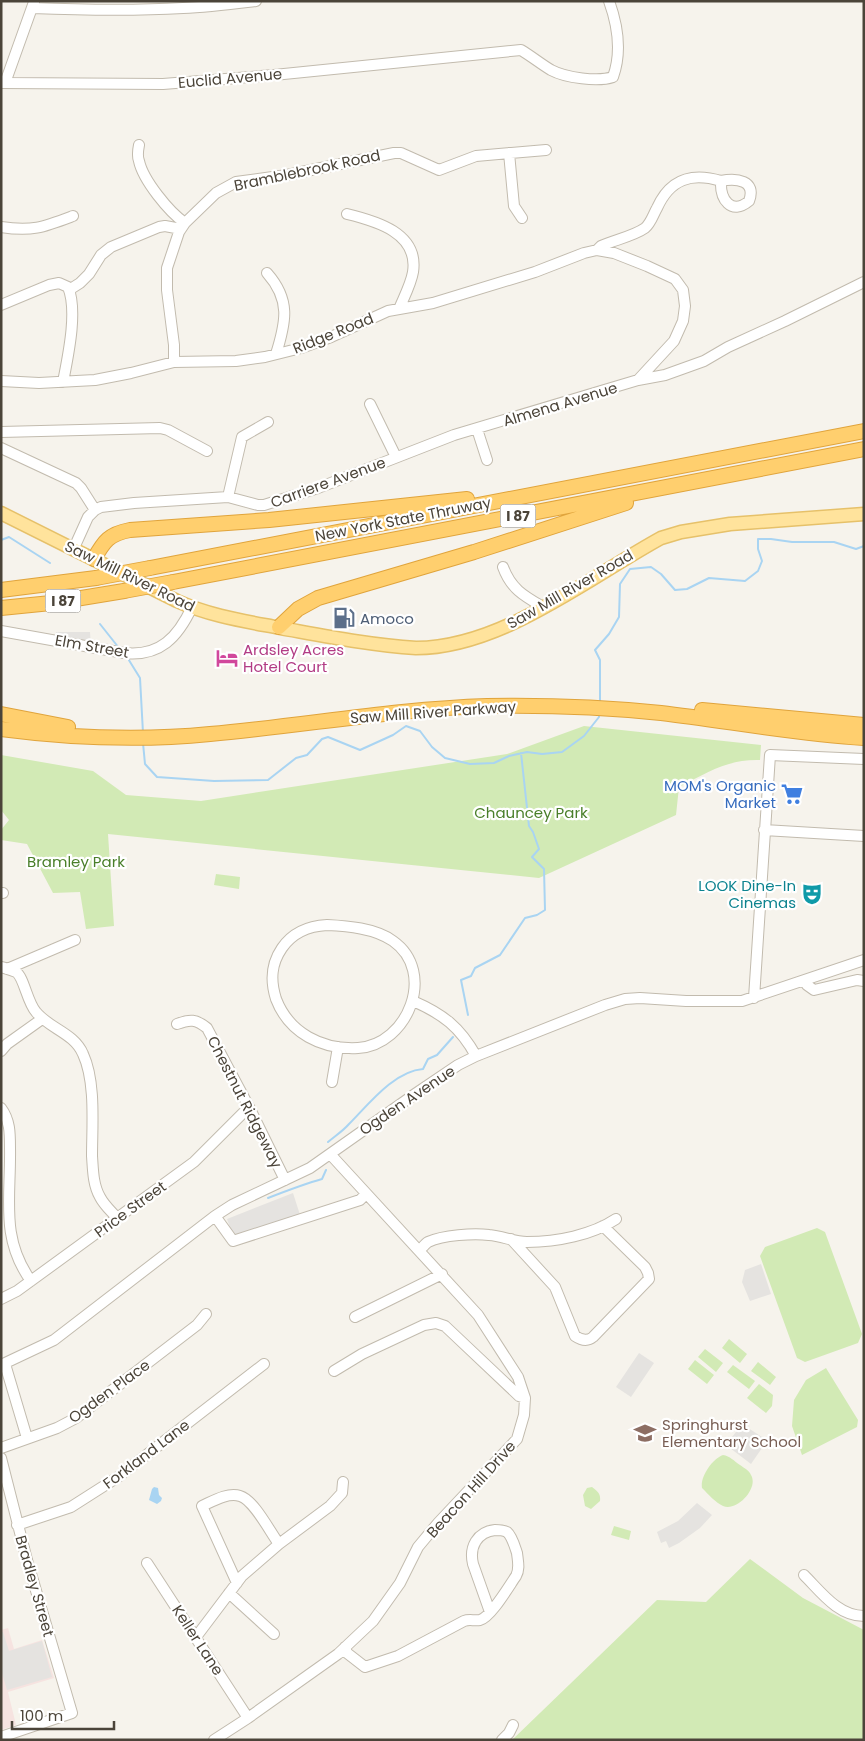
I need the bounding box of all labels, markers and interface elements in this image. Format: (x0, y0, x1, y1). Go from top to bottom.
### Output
street label: Euclid Avenue (177, 63, 283, 93)
street label: Bramblebrook Road (232, 144, 382, 196)
street label: Ridge Road (289, 307, 377, 359)
street label: Almena Avenue (500, 377, 620, 431)
street label: Carriere Avenue (267, 451, 389, 513)
street label: New York State Thruway (313, 492, 493, 546)
road number: I 87 (500, 504, 536, 528)
street label: Saw Mill River Road (61, 535, 199, 617)
street label: Saw Mill River Road (503, 544, 637, 634)
road number: I 87 (46, 590, 80, 612)
fuel station icon: Amoco (331, 605, 357, 631)
place label: Amoco (360, 608, 414, 629)
street label: Elm Street (53, 629, 131, 663)
place label: Ardsley Acres Hotel Court (243, 639, 344, 677)
hotel icon: Ardsley Acres Hotel Court (214, 645, 240, 671)
street label: Saw Mill River Parkway (349, 696, 517, 728)
place label: MOM's Organic Market (664, 775, 776, 813)
supermarket icon: MOM's Organic Market (779, 781, 805, 807)
park label: Chauncey Park (474, 802, 588, 823)
park label: Bramley Park (27, 851, 125, 872)
place label: LOOK Dine-In Cinemas (698, 875, 796, 913)
theatre icon: LOOK Dine-In Cinemas (799, 881, 825, 907)
street label: Chestnut Ridgeway (203, 1032, 288, 1172)
street label: Ogden Avenue (355, 1060, 459, 1140)
street label: Price Street (90, 1176, 170, 1242)
street label: Ogden Place (64, 1354, 154, 1428)
street label: Forkland Lane (98, 1414, 194, 1494)
place label: Springhurst Elementary School (662, 1414, 801, 1452)
school or university icon: Springhurst Elementary School (632, 1420, 658, 1446)
street label: Beacon Hill Drive (422, 1436, 520, 1542)
street label: Bradley Street (11, 1533, 59, 1639)
street label: Keller Lane (167, 1601, 229, 1679)
scale bar (12, 1698, 115, 1730)
text: 100 m (20, 1705, 63, 1726)

